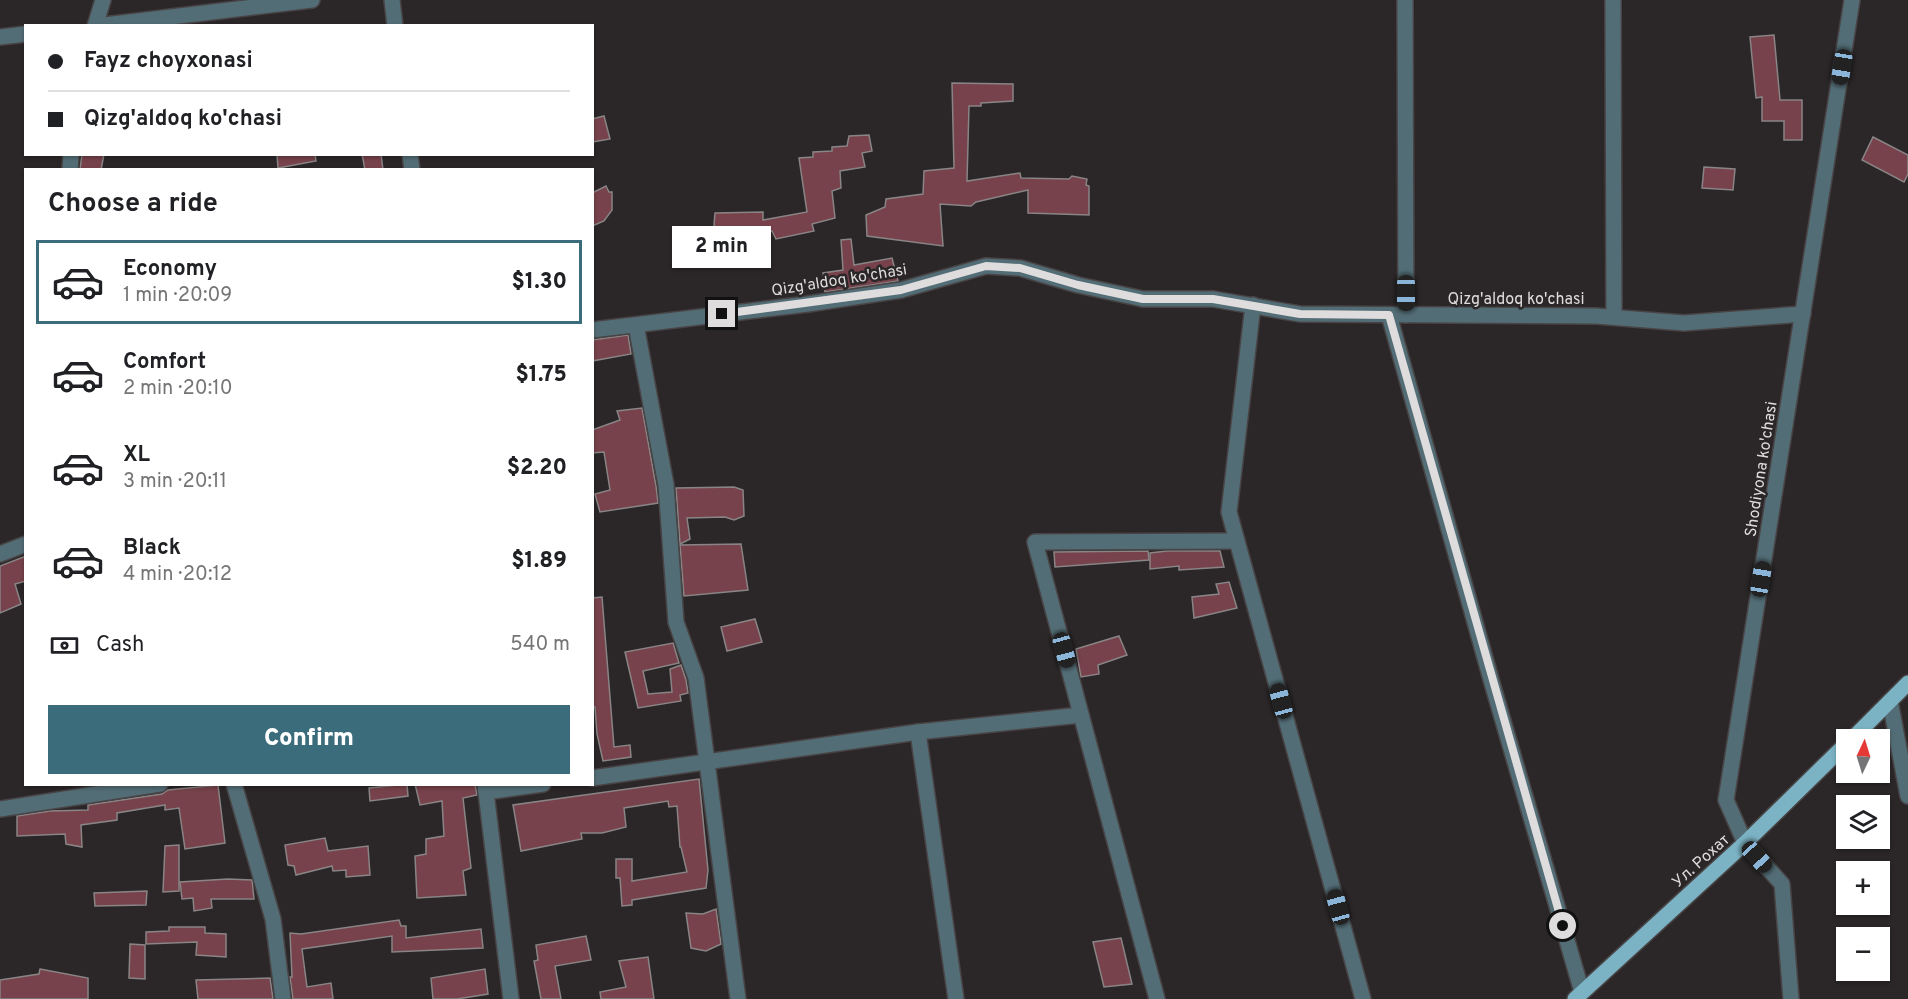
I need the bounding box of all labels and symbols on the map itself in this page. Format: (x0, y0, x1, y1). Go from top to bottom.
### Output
car (1830, 48, 1854, 86)
callout: 2 min (672, 227, 771, 269)
street label: Qizg'aldoq ko'chasi (770, 260, 909, 302)
car (1397, 275, 1415, 311)
street label: Qizg'aldoq ko'chasi (1447, 290, 1585, 310)
route end (708, 300, 735, 327)
street label: Shodiyona ko'chasi (1741, 400, 1783, 539)
car (1749, 560, 1773, 598)
car (1051, 630, 1077, 670)
car (1268, 681, 1294, 721)
north arrow (1836, 729, 1890, 783)
street label: Ул. Рохат (1668, 830, 1734, 893)
car (1738, 838, 1776, 876)
car (1325, 887, 1351, 927)
route start (1549, 912, 1576, 939)

